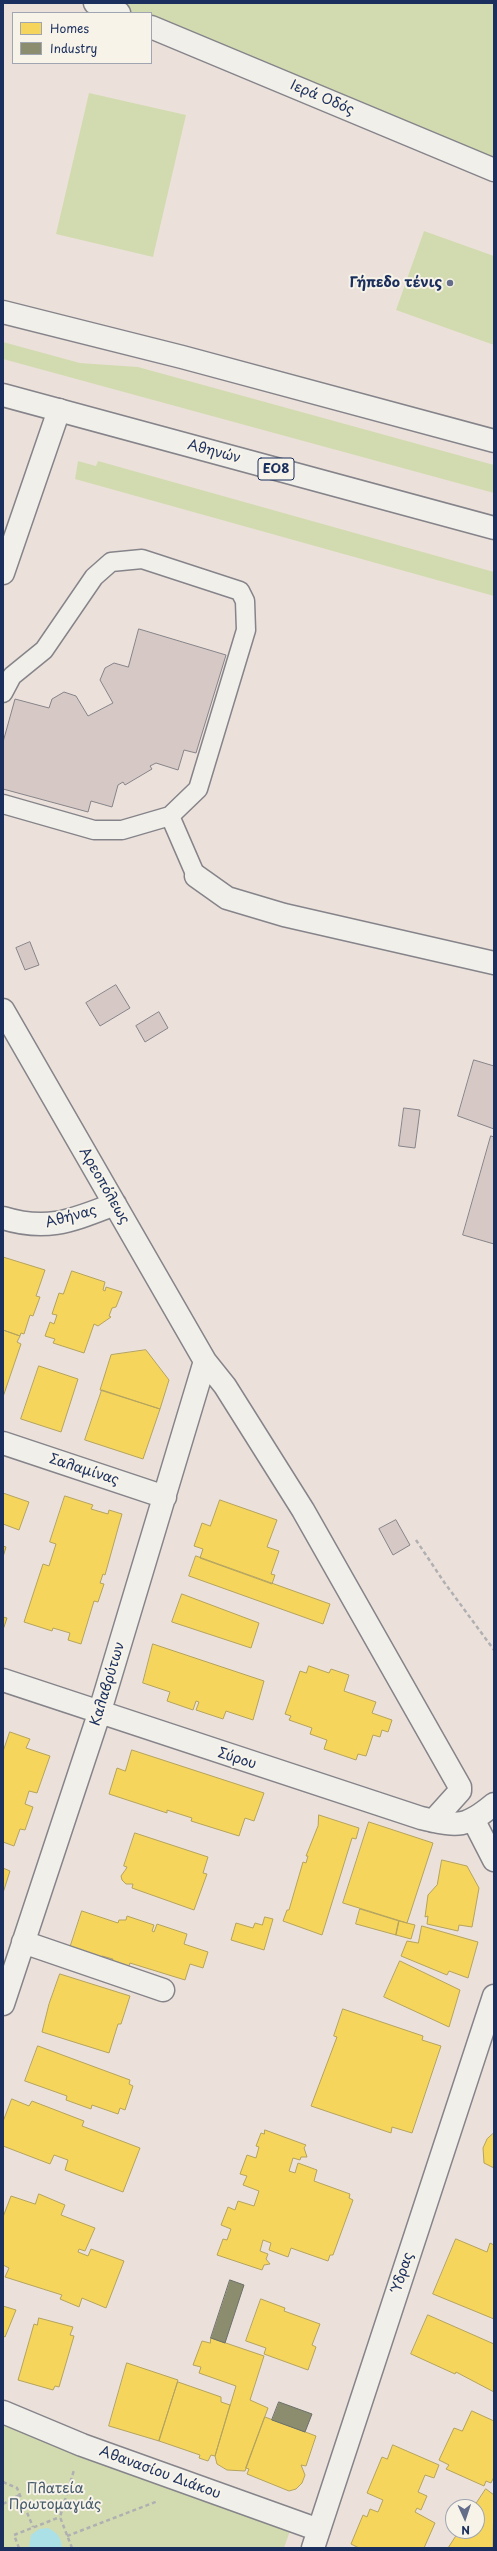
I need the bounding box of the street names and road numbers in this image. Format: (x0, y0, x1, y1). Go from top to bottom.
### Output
street label: Ιερά Οδός (288, 77, 356, 119)
street label: Αθηνών (185, 437, 243, 467)
road number: ΕΟ8 (258, 458, 294, 480)
street label: Αρεοπόλεως (75, 1145, 133, 1227)
street label: Αθήνας (44, 1202, 98, 1232)
street label: Σαλαμίνας (47, 1451, 121, 1489)
street label: Καλαβρύτων (87, 1640, 129, 1728)
street label: Σύρου (216, 1745, 258, 1773)
street label: Ύδρας (389, 2250, 417, 2294)
street label: Αθανασίου Διάκου (97, 2443, 223, 2503)

